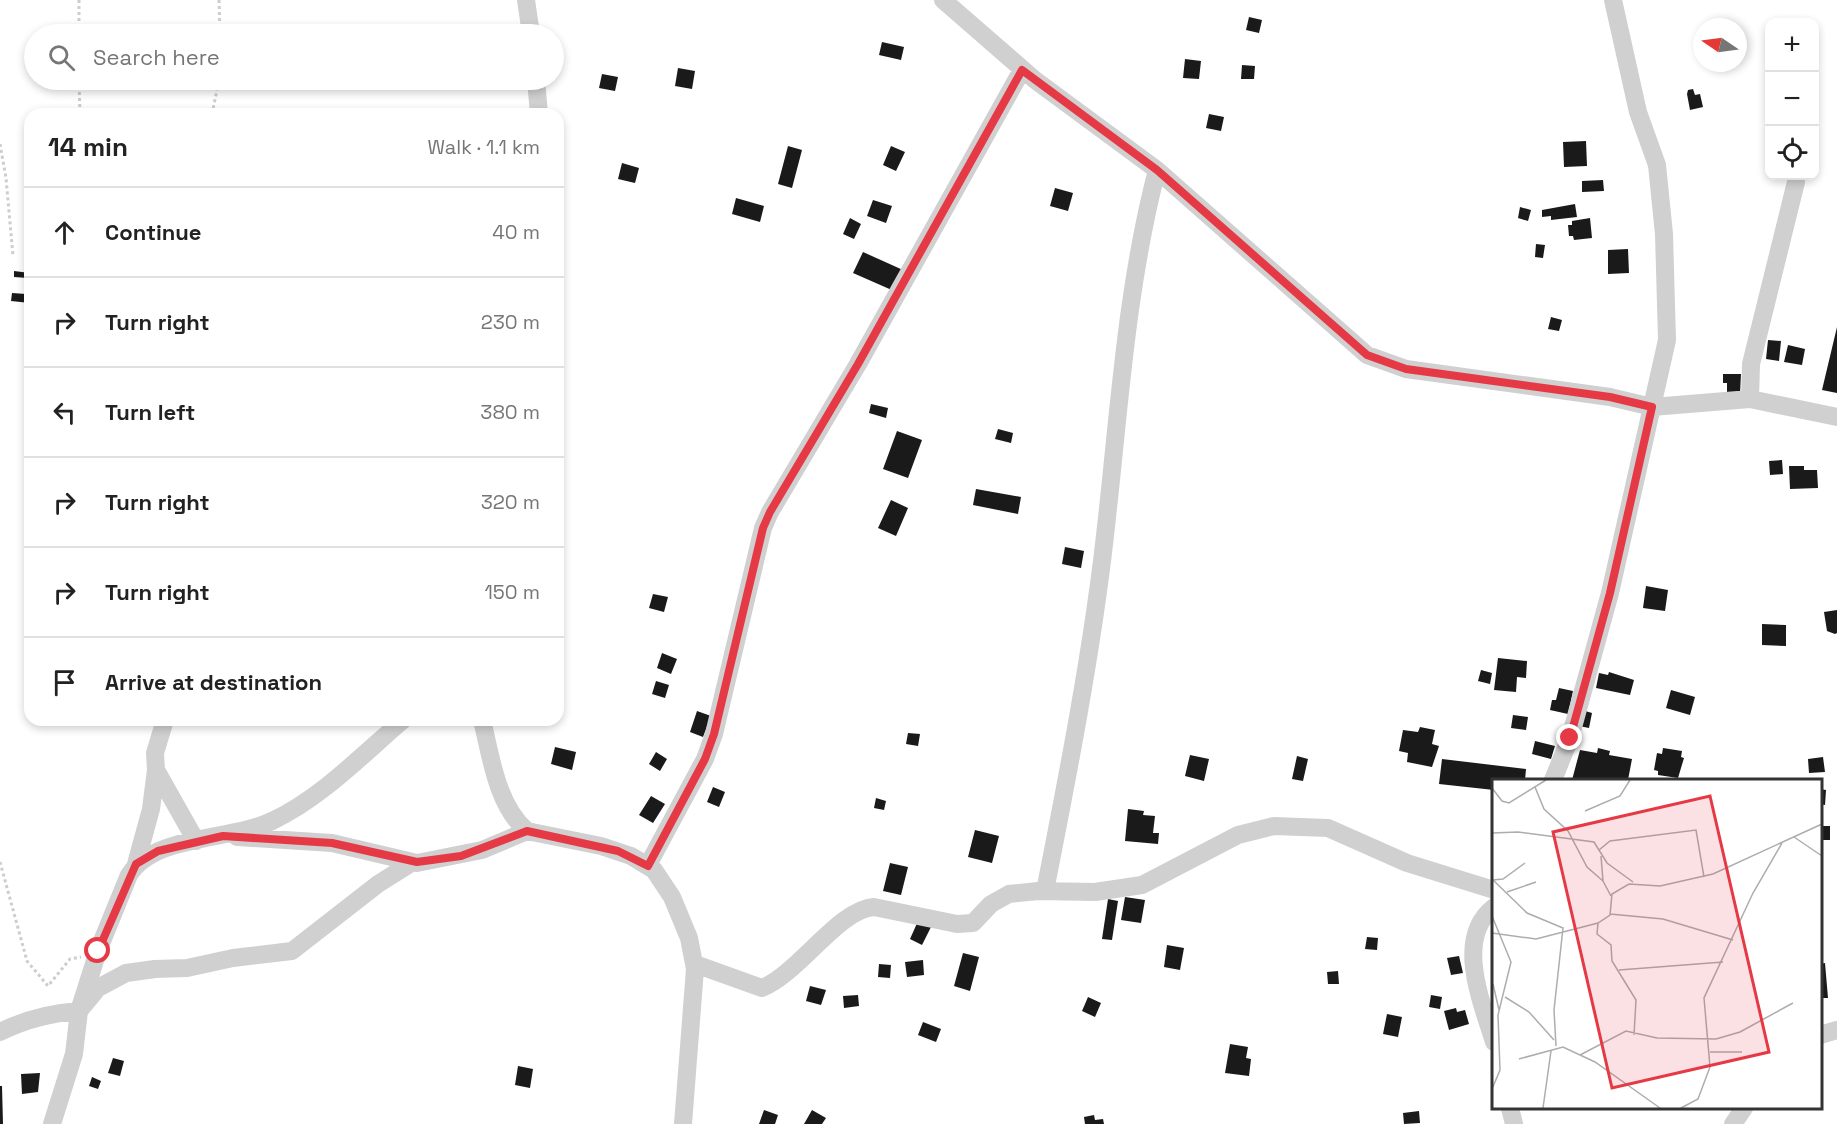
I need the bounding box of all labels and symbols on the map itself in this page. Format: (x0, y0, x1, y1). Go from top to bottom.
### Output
north arrow (1693, 18, 1747, 72)
route end (1556, 724, 1582, 750)
inset map (1492, 779, 1822, 1109)
route start (84, 937, 110, 963)

